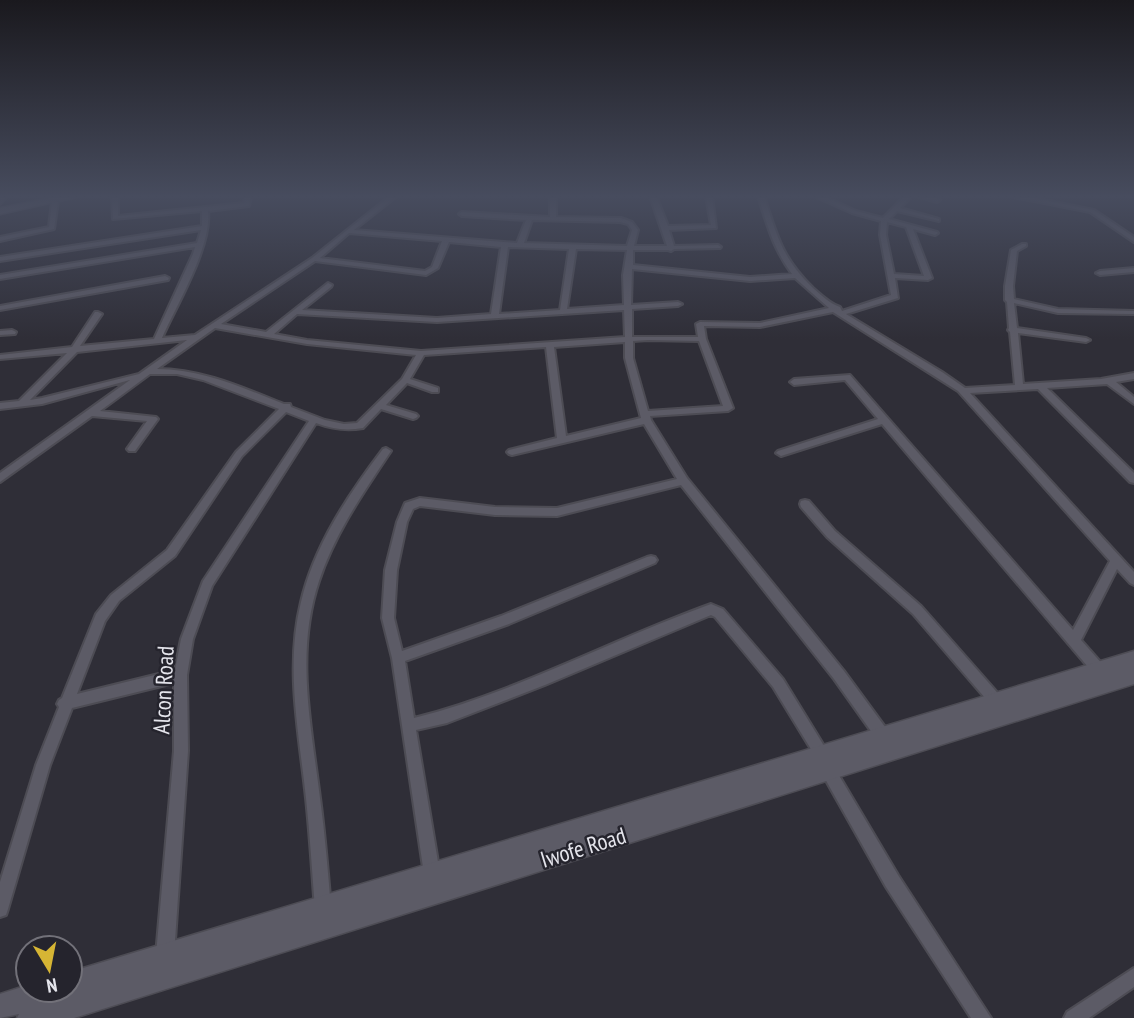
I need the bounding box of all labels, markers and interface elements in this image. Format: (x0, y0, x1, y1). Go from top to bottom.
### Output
street label: Alcon Road (146, 645, 180, 735)
street label: Iwofe Road (537, 820, 629, 874)
north arrow (14, 934, 84, 1004)
text: N (45, 973, 59, 998)

